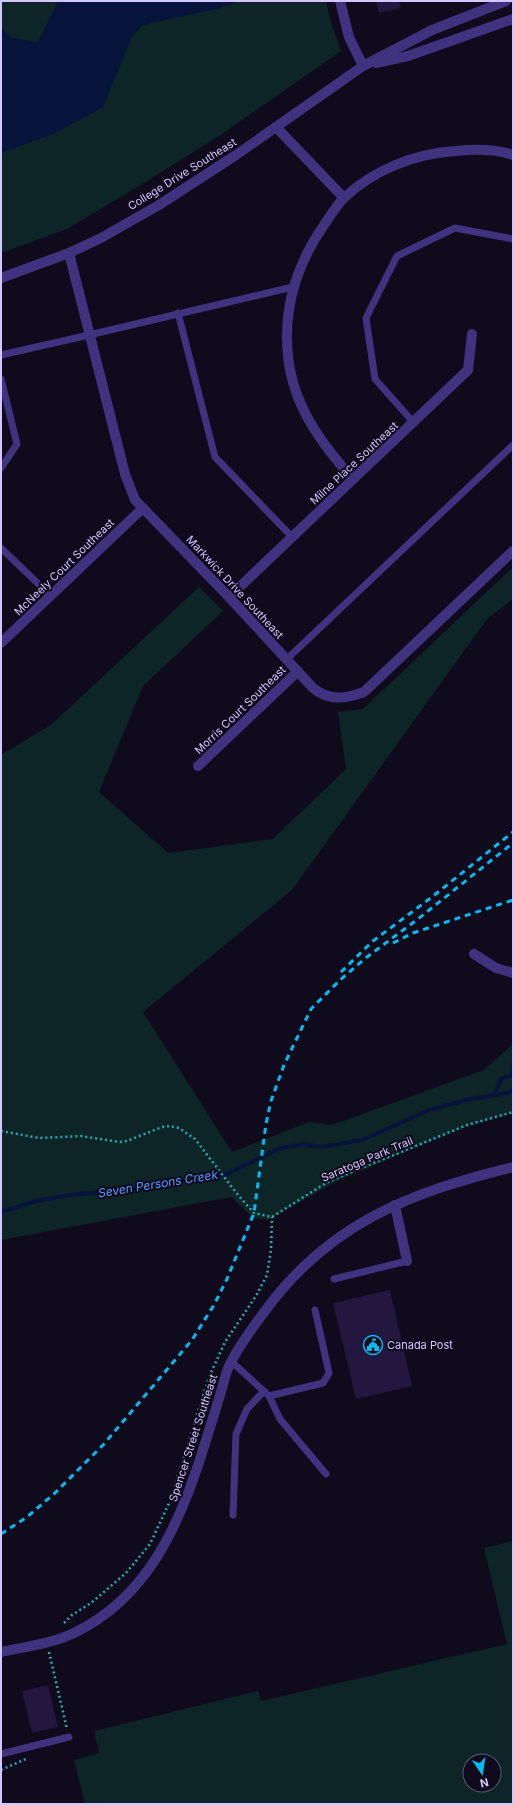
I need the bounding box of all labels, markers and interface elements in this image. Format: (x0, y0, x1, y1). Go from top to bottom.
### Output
street label: College Drive Southeast (125, 135, 239, 213)
street label: Milne Place Southeast (307, 418, 401, 507)
street label: McNeely Court Southeast (11, 515, 117, 619)
street label: Markwick Drive Southeast (183, 532, 287, 642)
street label: Morris Court Southeast (192, 663, 289, 757)
street label: Saratoga Park Trail (319, 1133, 415, 1185)
water label: Seven Persons Creek (97, 1167, 219, 1200)
public building icon: Canada Post (362, 1334, 384, 1356)
place label: Canada Post (387, 1338, 453, 1352)
street label: Spencer Street Southeast (166, 1372, 220, 1503)
north arrow (462, 1753, 502, 1793)
text: N (479, 1775, 490, 1791)

